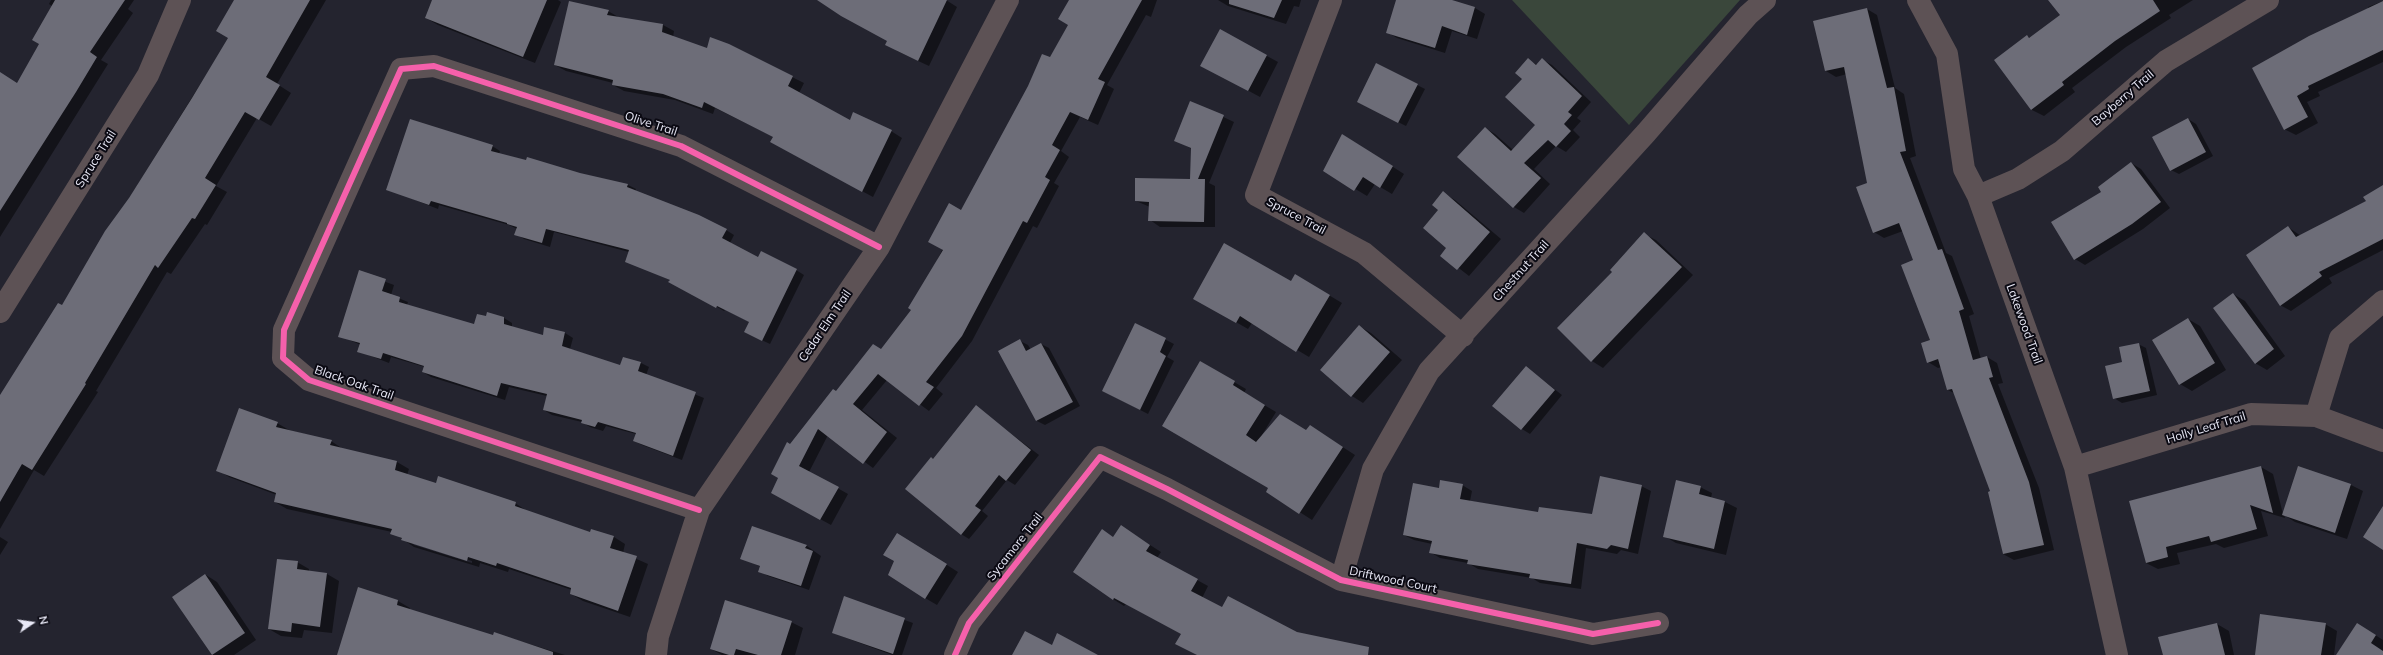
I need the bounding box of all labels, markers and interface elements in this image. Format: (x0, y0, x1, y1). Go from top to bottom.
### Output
street label: Bayberry Trail (2089, 67, 2157, 129)
street label: Olive Trail (623, 109, 679, 139)
street label: Spruce Trail (73, 128, 119, 190)
street label: Spruce Trail (1264, 194, 1328, 238)
street label: Chestnut Trail (1490, 238, 1552, 304)
street label: Lakewood Trail (2003, 282, 2045, 366)
street label: Cedar Elm Trail (796, 287, 854, 365)
street label: Black Oak Trail (313, 363, 395, 403)
street label: Holly Leaf Trail (2165, 409, 2247, 447)
street label: Sycamore Trail (984, 510, 1046, 584)
street label: Driftwood Court (1348, 564, 1438, 596)
north arrow (12, 603, 52, 643)
text: N (36, 615, 51, 626)

